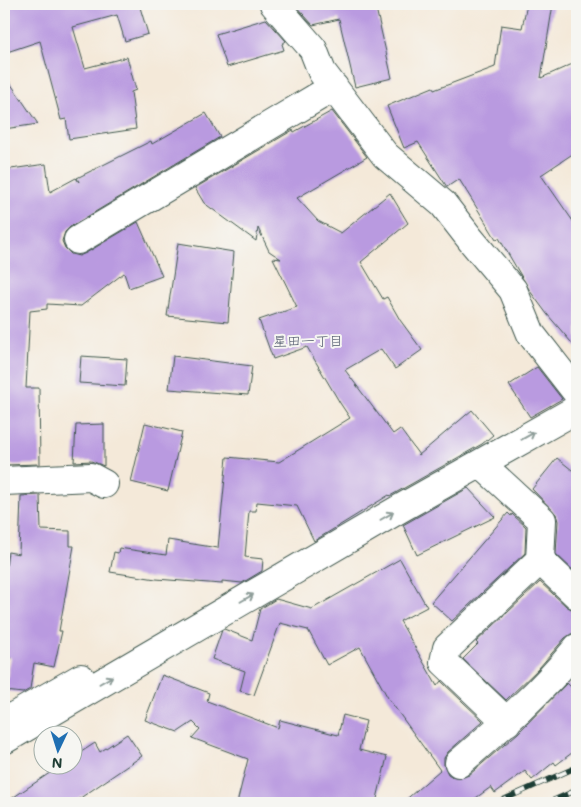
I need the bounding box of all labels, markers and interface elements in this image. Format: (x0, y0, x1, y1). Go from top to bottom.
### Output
district label: 星田一丁目 (273, 331, 343, 350)
one-way arrow (521, 431, 535, 441)
one-way arrow (379, 511, 394, 521)
one-way arrow (239, 593, 253, 603)
one-way arrow (99, 674, 113, 684)
north arrow (32, 724, 82, 774)
text: N (51, 754, 63, 773)

